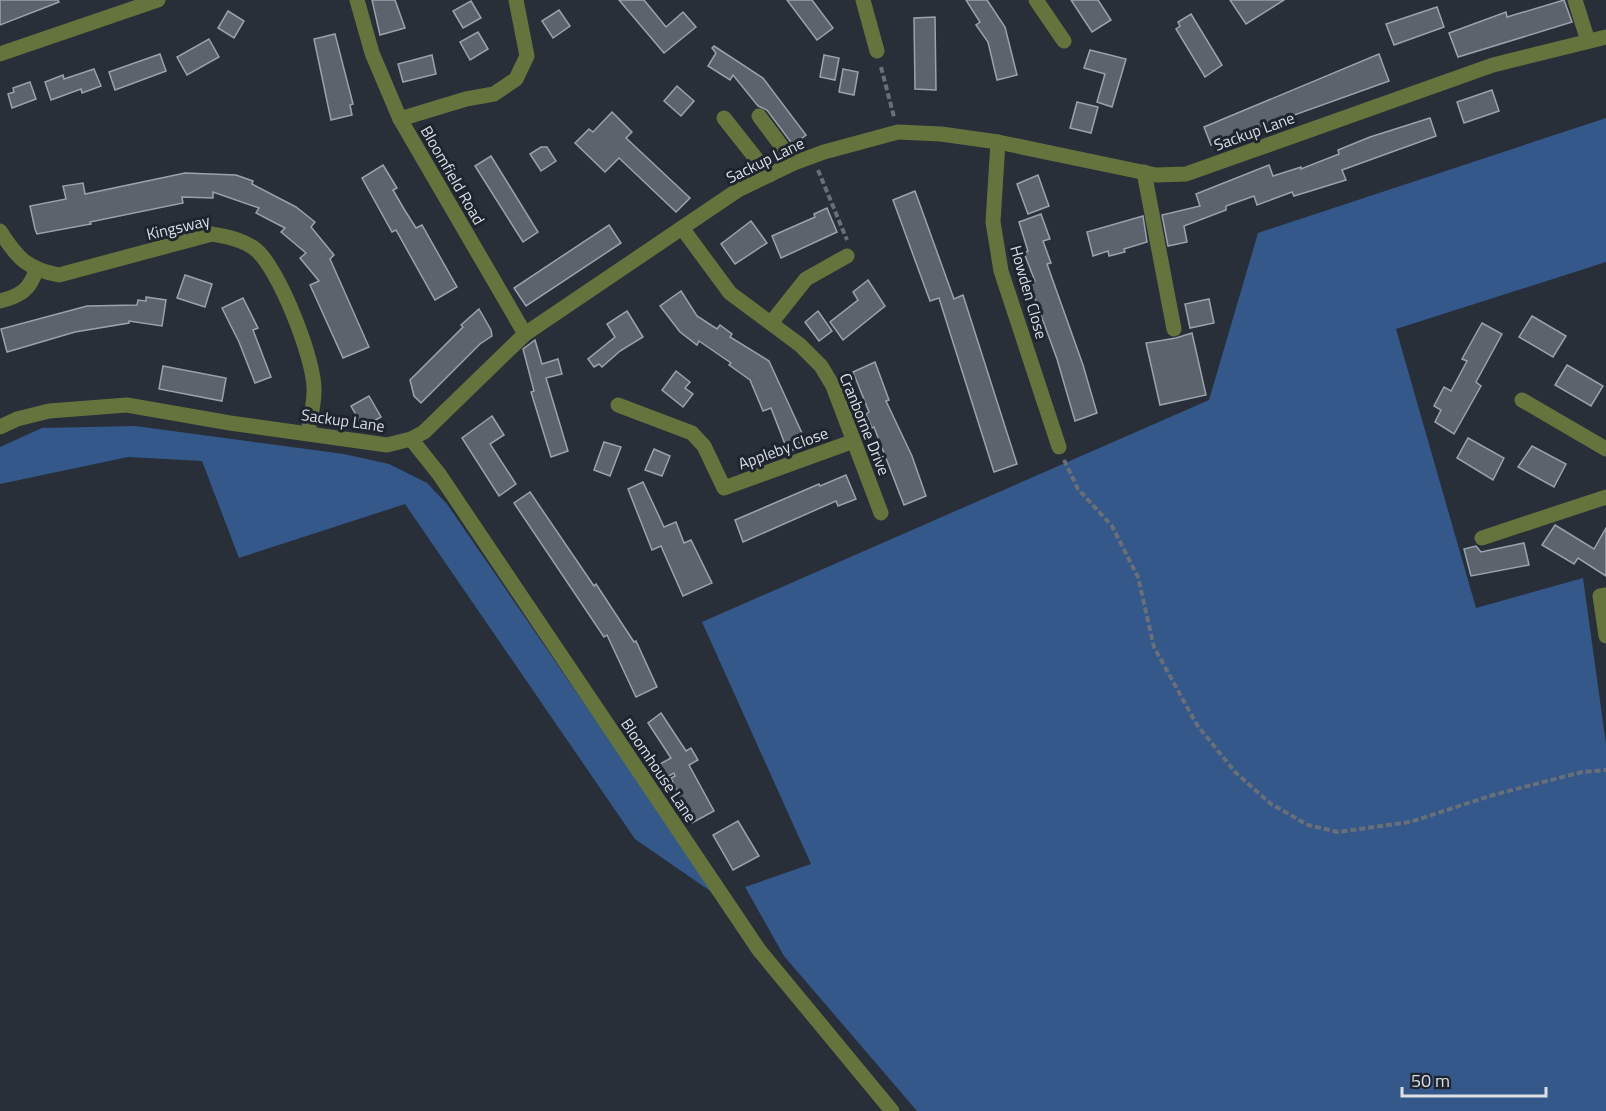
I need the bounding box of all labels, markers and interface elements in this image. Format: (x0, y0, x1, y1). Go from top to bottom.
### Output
street label: Sackup Lane (1210, 105, 1298, 157)
street label: Bloomfield Road (415, 121, 491, 229)
street label: Sackup Lane (722, 131, 808, 189)
street label: Kingsway (144, 208, 212, 246)
street label: Howden Close (1004, 242, 1054, 342)
street label: Cranborne Drive (834, 369, 896, 479)
street label: Sackup Lane (300, 402, 386, 438)
street label: Appleby Close (735, 421, 831, 475)
street label: Bloomhouse Lane (615, 713, 703, 827)
scale bar (1402, 1060, 1546, 1098)
text: 50 m (1411, 1067, 1450, 1094)

